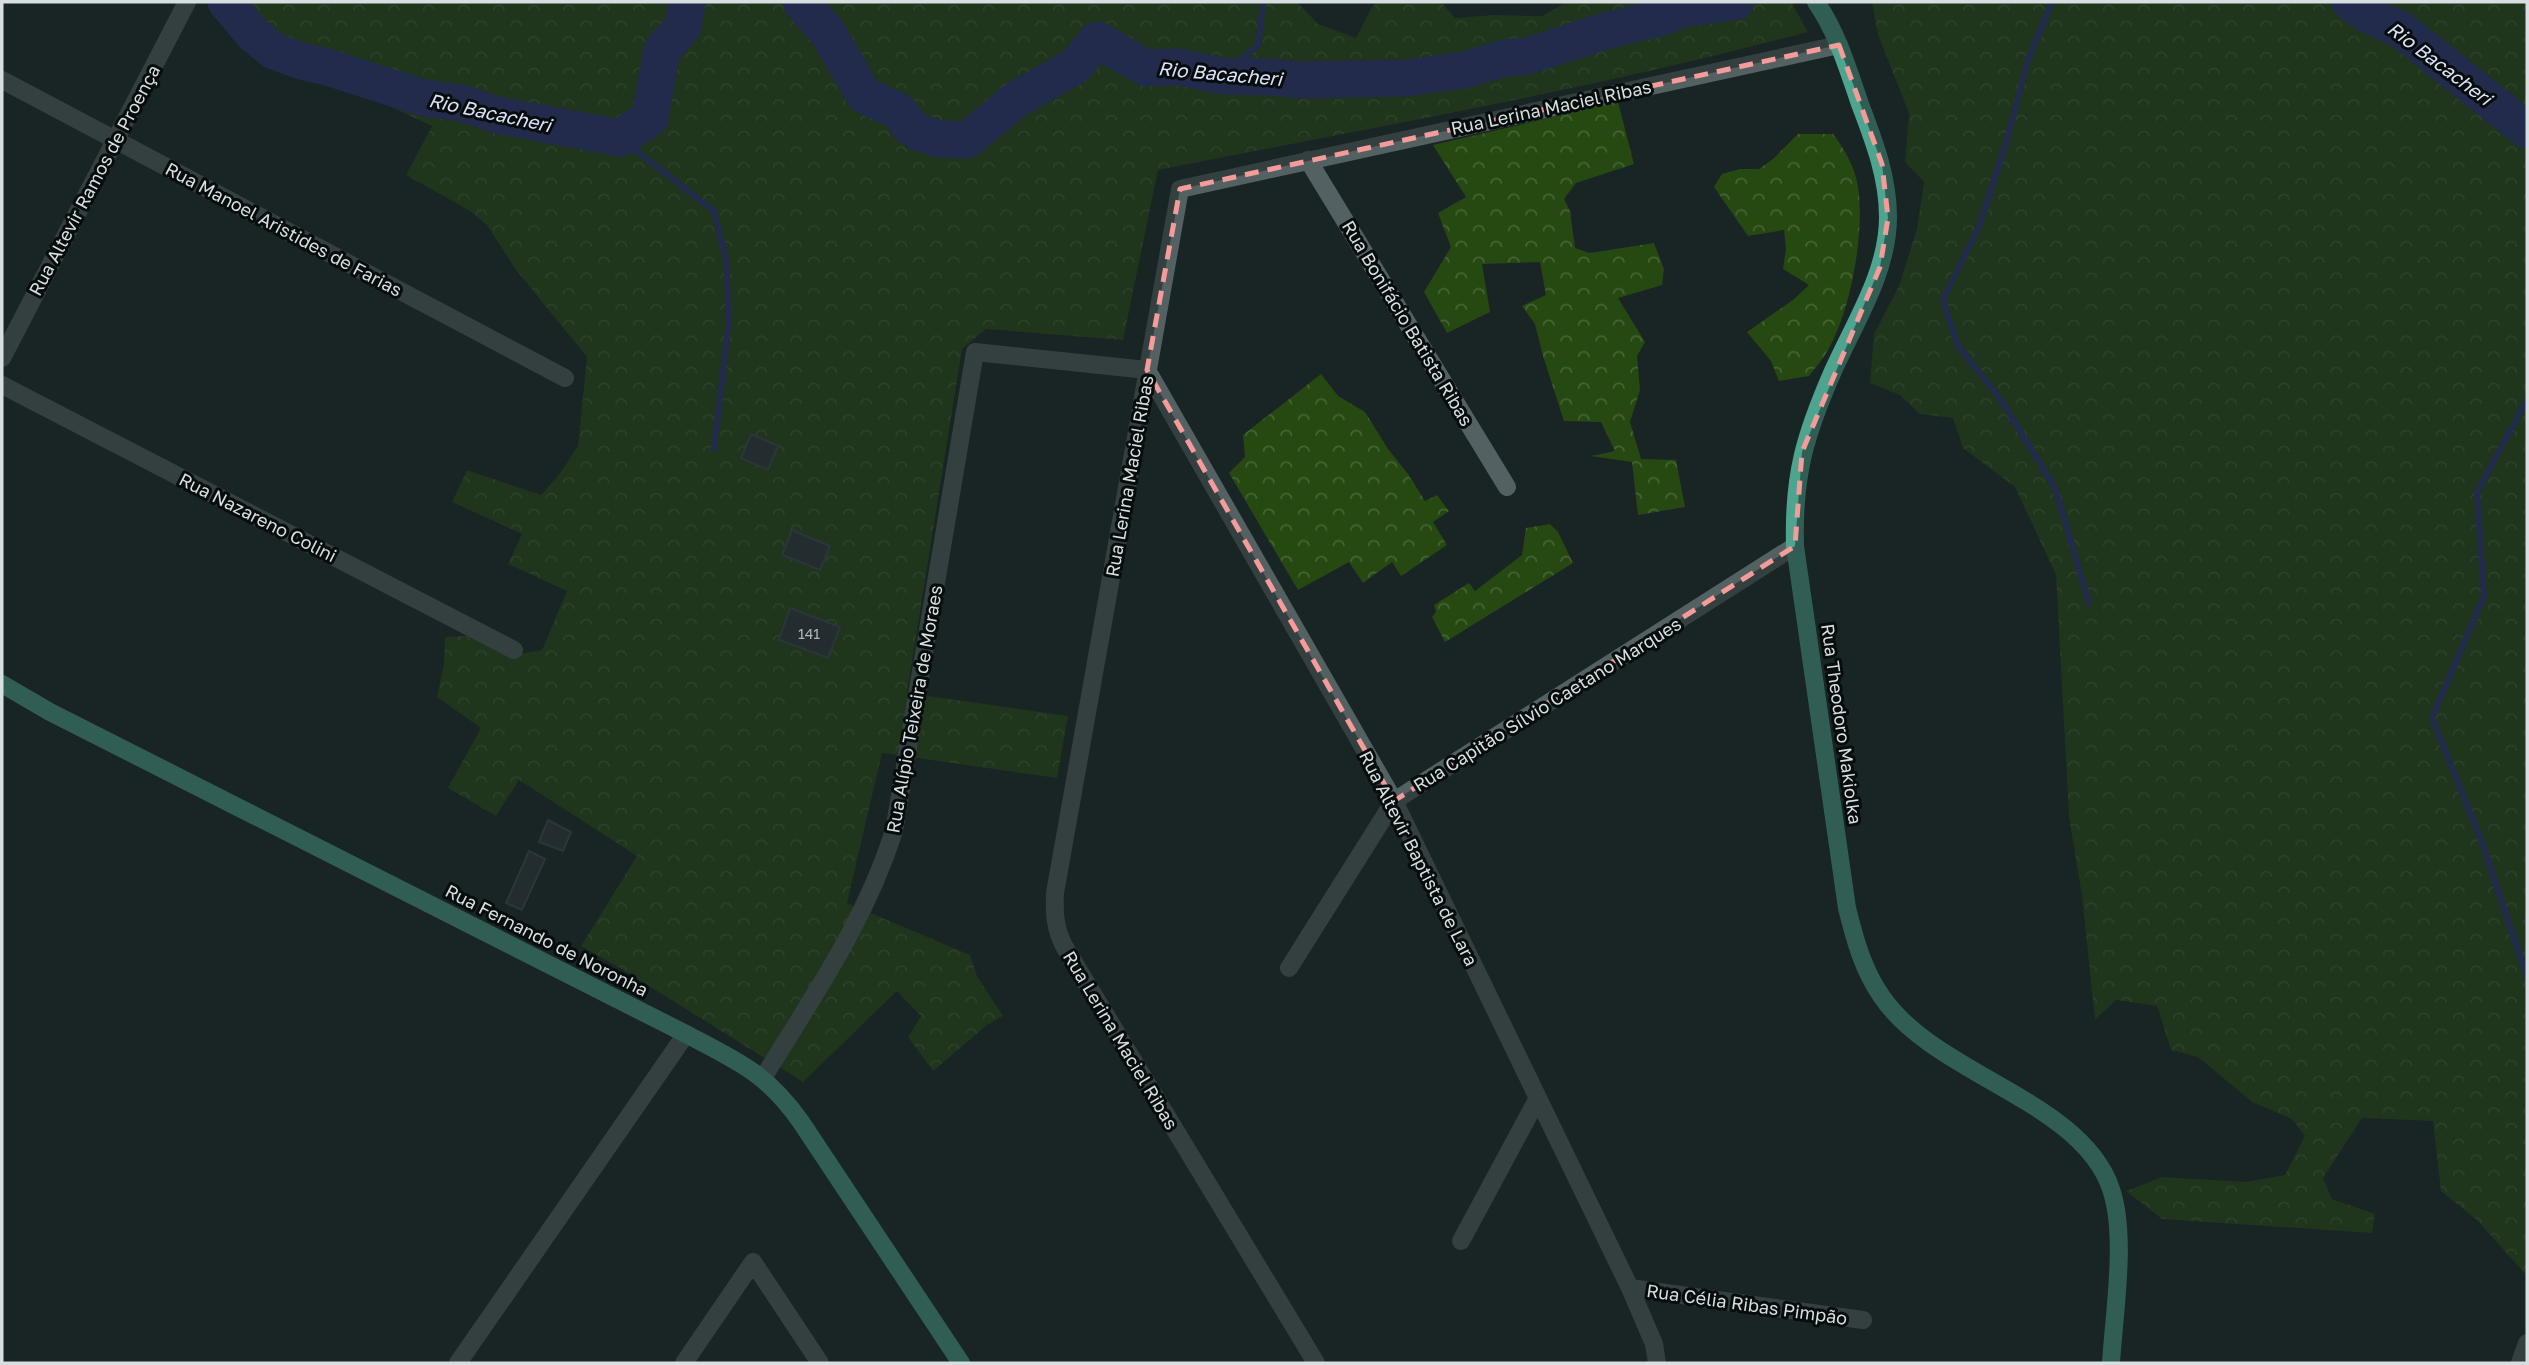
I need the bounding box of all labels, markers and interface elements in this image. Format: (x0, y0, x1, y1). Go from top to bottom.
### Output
water label: Rio Bacacheri (2383, 16, 2498, 111)
water label: Rio Bacacheri (1157, 56, 1285, 90)
street label: Rua Altevir Ramos de Proença (24, 61, 164, 299)
street label: Rua Lerina Maciel Ribas (1449, 75, 1653, 139)
water label: Rio Bacacheri (427, 88, 555, 137)
street label: Rua Manoel Aristides de Farias (162, 157, 406, 301)
street label: Rua Bonifácio Batista Ribas (1338, 216, 1478, 430)
street label: Rua Lerina Maciel Ribas (1100, 373, 1158, 579)
street label: Rua Nazareno Colini (176, 468, 340, 566)
street label: Rua Alípio Teixeira de Moraes (881, 583, 947, 835)
street label: Rua Capitão Sílvio Caetano Marques (1409, 612, 1685, 796)
street label: Rua Theodoro Makiolka (1817, 622, 1867, 826)
house number: 141 (798, 625, 820, 642)
street label: Rua Altevir Baptista de Lara (1355, 747, 1483, 969)
street label: Rua Fernando de Noronha (442, 879, 652, 1001)
street label: Rua Lerina Maciel Ribas (1059, 947, 1183, 1133)
street label: Rua Célia Ribas Pimpão (1645, 1279, 1849, 1329)

